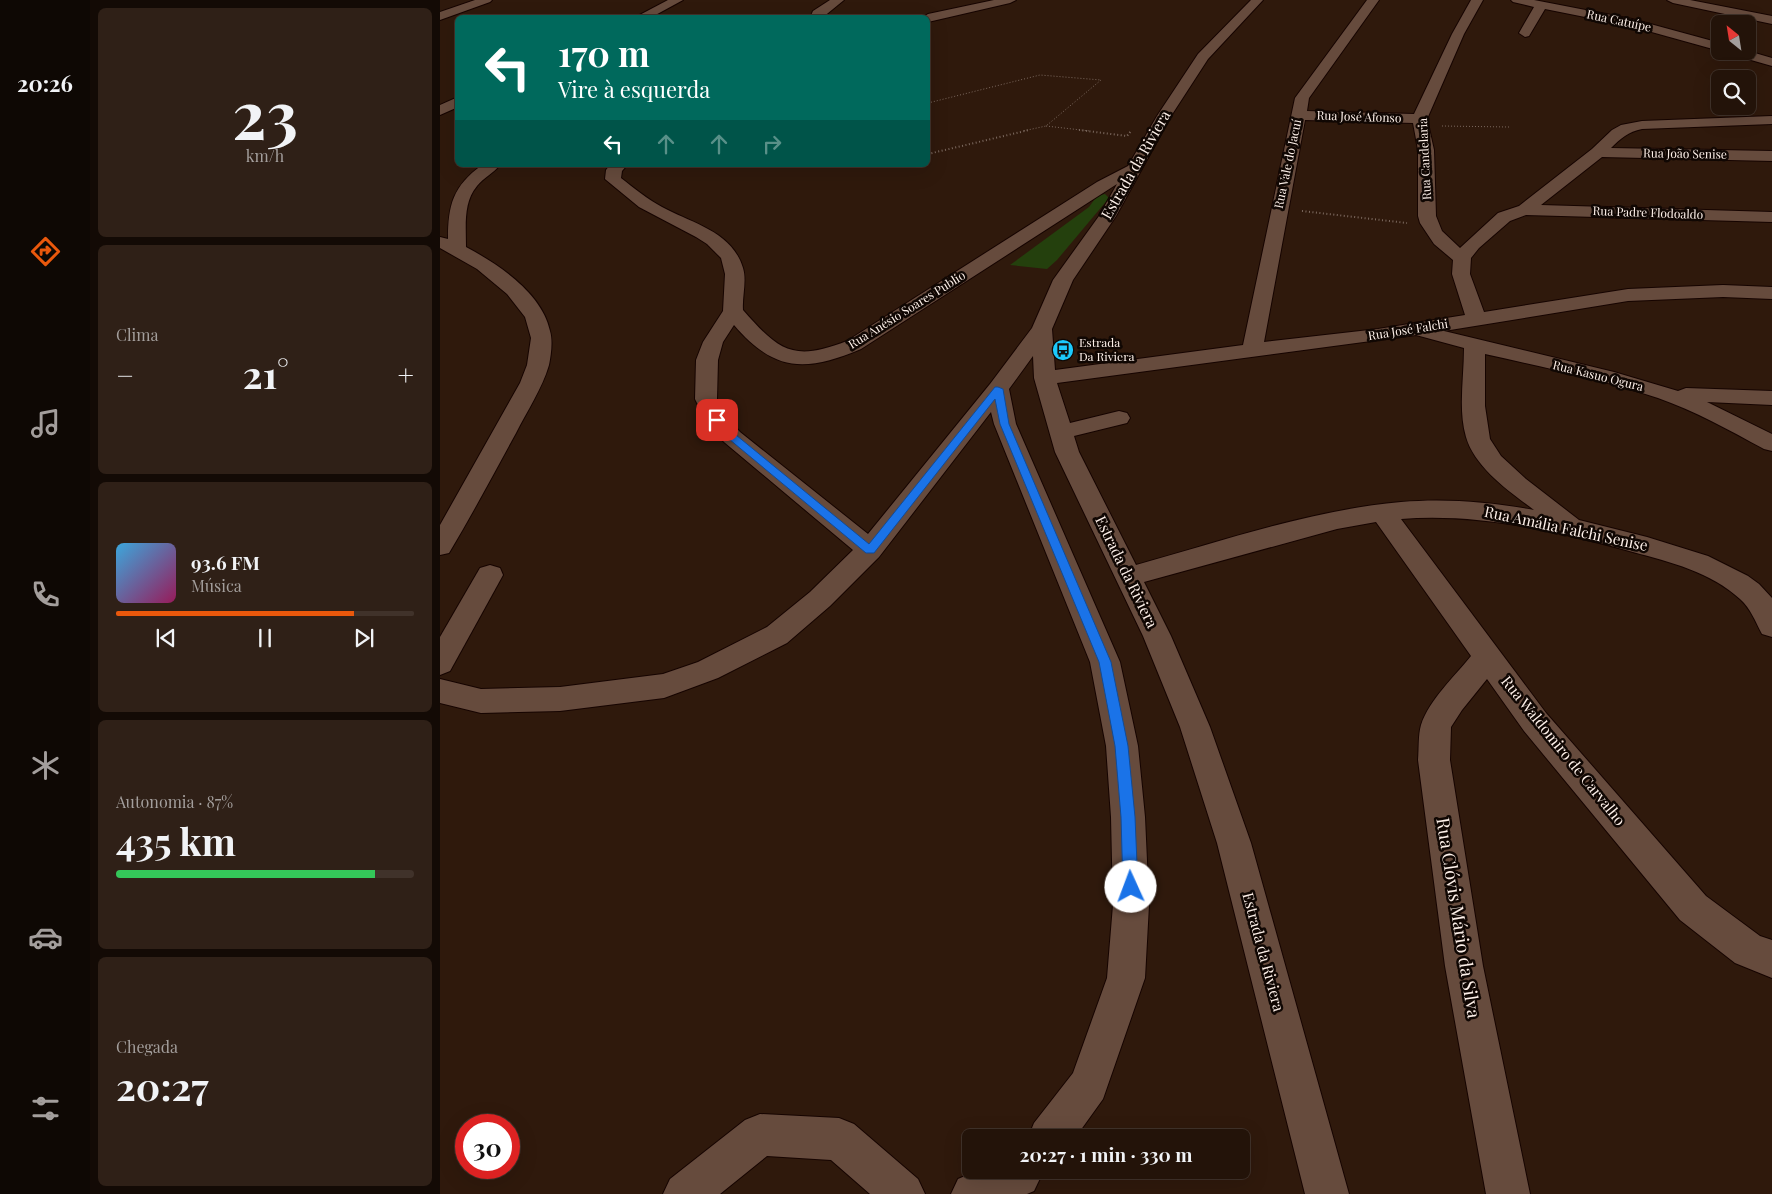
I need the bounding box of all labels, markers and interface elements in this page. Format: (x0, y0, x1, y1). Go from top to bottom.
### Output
street label: Rua Catuípe (1585, 5, 1653, 35)
north arrow (1711, 15, 1756, 60)
map controls (1711, 15, 1756, 115)
text: 170 m (558, 29, 650, 76)
icon: left (475, 35, 540, 100)
text: 20:26 (17, 68, 73, 98)
text: 23 (232, 69, 298, 155)
button: search (1711, 70, 1756, 115)
text: Vire à esquerda (558, 74, 710, 104)
street label: Estrada da Riviera (1096, 106, 1175, 222)
street label: Rua José Afonso (1316, 107, 1402, 125)
street label: Rua Vale do Jacuí (1270, 117, 1304, 210)
street label: Rua Candelaria (1414, 118, 1434, 201)
icon: left (599, 130, 627, 158)
icon: ahead (652, 130, 680, 158)
icon: ahead (705, 130, 733, 158)
icon: right (758, 130, 786, 158)
street label: Rua João Senise (1643, 144, 1727, 162)
text: km/h (246, 145, 284, 166)
street label: Rua Padre Flodoaldo (1592, 202, 1704, 222)
icon: directions (28, 234, 63, 269)
street label: Rua Anésio Soares Publio (845, 266, 968, 352)
street label: Rua José Falchi (1367, 315, 1449, 343)
text: Clima (116, 324, 158, 345)
place label: Estrada Da Riviera (1079, 334, 1135, 364)
bus stop icon: Estrada Da Riviera (1051, 338, 1075, 362)
text: 21° (243, 348, 289, 399)
text: − (116, 356, 134, 393)
text: + (398, 356, 414, 393)
street label: Rua Kasuo Ogura (1551, 356, 1645, 394)
pin (696, 399, 738, 441)
icon: music (28, 406, 63, 441)
icon: arrive (703, 406, 731, 434)
street label: Rua Amália Falchi Senise (1483, 501, 1650, 555)
street label: Estrada da Riviera (1091, 512, 1163, 631)
text: 93.6 FM (191, 549, 260, 575)
text: Música (191, 575, 242, 596)
icon: phone (28, 577, 63, 612)
icon: previous (152, 624, 180, 652)
icon: pause (251, 624, 279, 652)
icon: next (350, 624, 378, 652)
street label: Rua Waldomiro de Carvalho (1497, 671, 1630, 829)
icon: climate (28, 748, 63, 783)
text: Autonomia · 87% (116, 791, 233, 812)
text: 435 km (116, 815, 236, 866)
street label: Rua Clóvis Mário da Silva (1431, 816, 1487, 1020)
position arrow (1104, 860, 1156, 912)
street label: Estrada da Riviera (1238, 890, 1290, 1014)
icon: car (28, 920, 63, 955)
text: Chegada (116, 1036, 178, 1057)
text: 20:27 (116, 1060, 209, 1111)
icon: filters (28, 1091, 63, 1126)
speed limit sign: 30 (455, 1114, 520, 1179)
text: 20:27 · 1 min · 330 m (1020, 1141, 1192, 1167)

